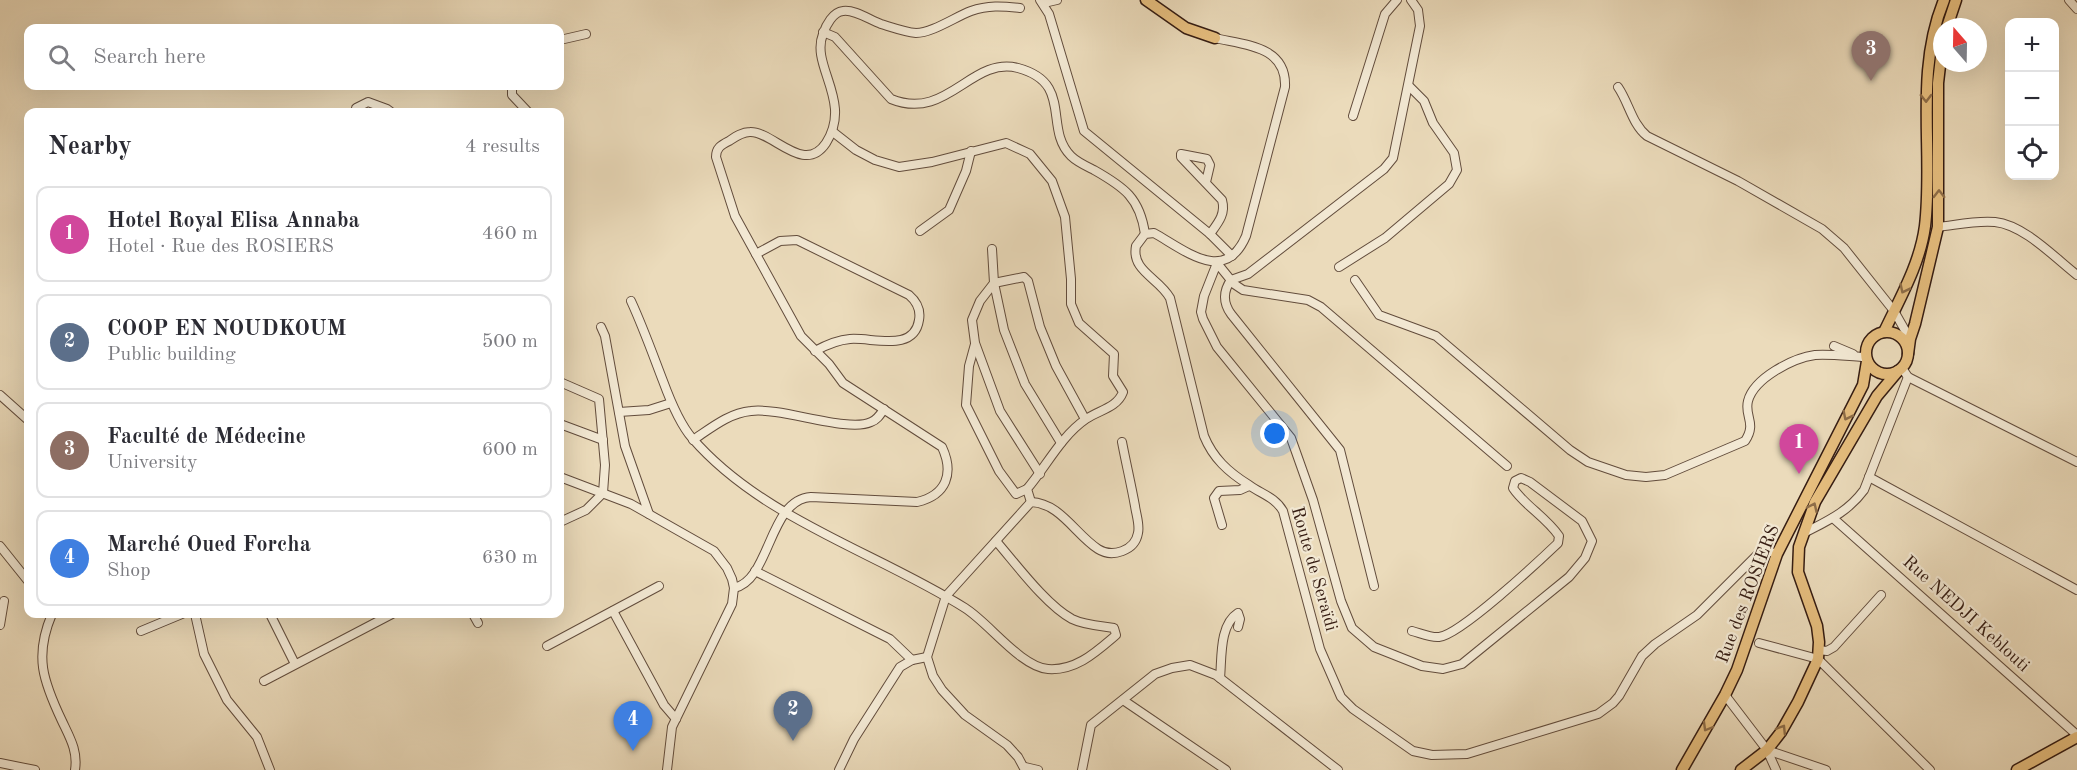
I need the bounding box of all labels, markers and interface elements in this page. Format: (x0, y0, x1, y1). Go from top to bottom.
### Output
north arrow (1933, 18, 1987, 72)
map controls (2005, 18, 2059, 180)
button: + (2005, 18, 2059, 72)
search box (24, 24, 564, 90)
pin: 3 (1852, 32, 1890, 81)
icon: search (45, 41, 78, 74)
text: Search here (93, 46, 206, 68)
button: − (2005, 72, 2059, 126)
one-way arrow (1920, 94, 1932, 103)
button: locate (2005, 126, 2059, 180)
text: Nearby (48, 134, 132, 160)
text: 4 results (465, 137, 540, 157)
one-way arrow (1933, 190, 1945, 199)
text: Hotel Royal Elisa Annaba (107, 210, 360, 232)
text: 1 (64, 224, 75, 244)
text: 460 m (482, 224, 538, 244)
text: Hotel · Rue des ROSIERS (107, 237, 334, 257)
one-way arrow (1900, 283, 1912, 294)
text: COOP EN NOUDKOUM (107, 318, 346, 340)
text: 2 (64, 332, 75, 352)
text: 500 m (482, 332, 538, 352)
text: Public building (107, 345, 236, 365)
one-way arrow (1843, 409, 1854, 420)
your location (1260, 419, 1289, 448)
pin: 1 (1780, 424, 1818, 474)
text: Faculté de Médecine (107, 426, 306, 448)
text: 3 (64, 440, 75, 460)
text: 600 m (482, 440, 538, 460)
text: University (107, 453, 198, 473)
one-way arrow (1806, 503, 1818, 514)
street label: Route de Seraïdi (1288, 505, 1340, 634)
street label: Rue des ROSIERS (1713, 522, 1783, 666)
text: Marché Oued Forcha (107, 534, 311, 556)
text: 4 (64, 548, 75, 568)
text: 630 m (482, 548, 538, 568)
street label: Rue NEDJI Keblouti (1899, 553, 2033, 676)
text: Shop (107, 561, 151, 581)
pin: 2 (774, 692, 812, 741)
pin: 4 (614, 702, 652, 751)
one-way arrow (1703, 721, 1714, 731)
one-way arrow (1775, 725, 1787, 735)

